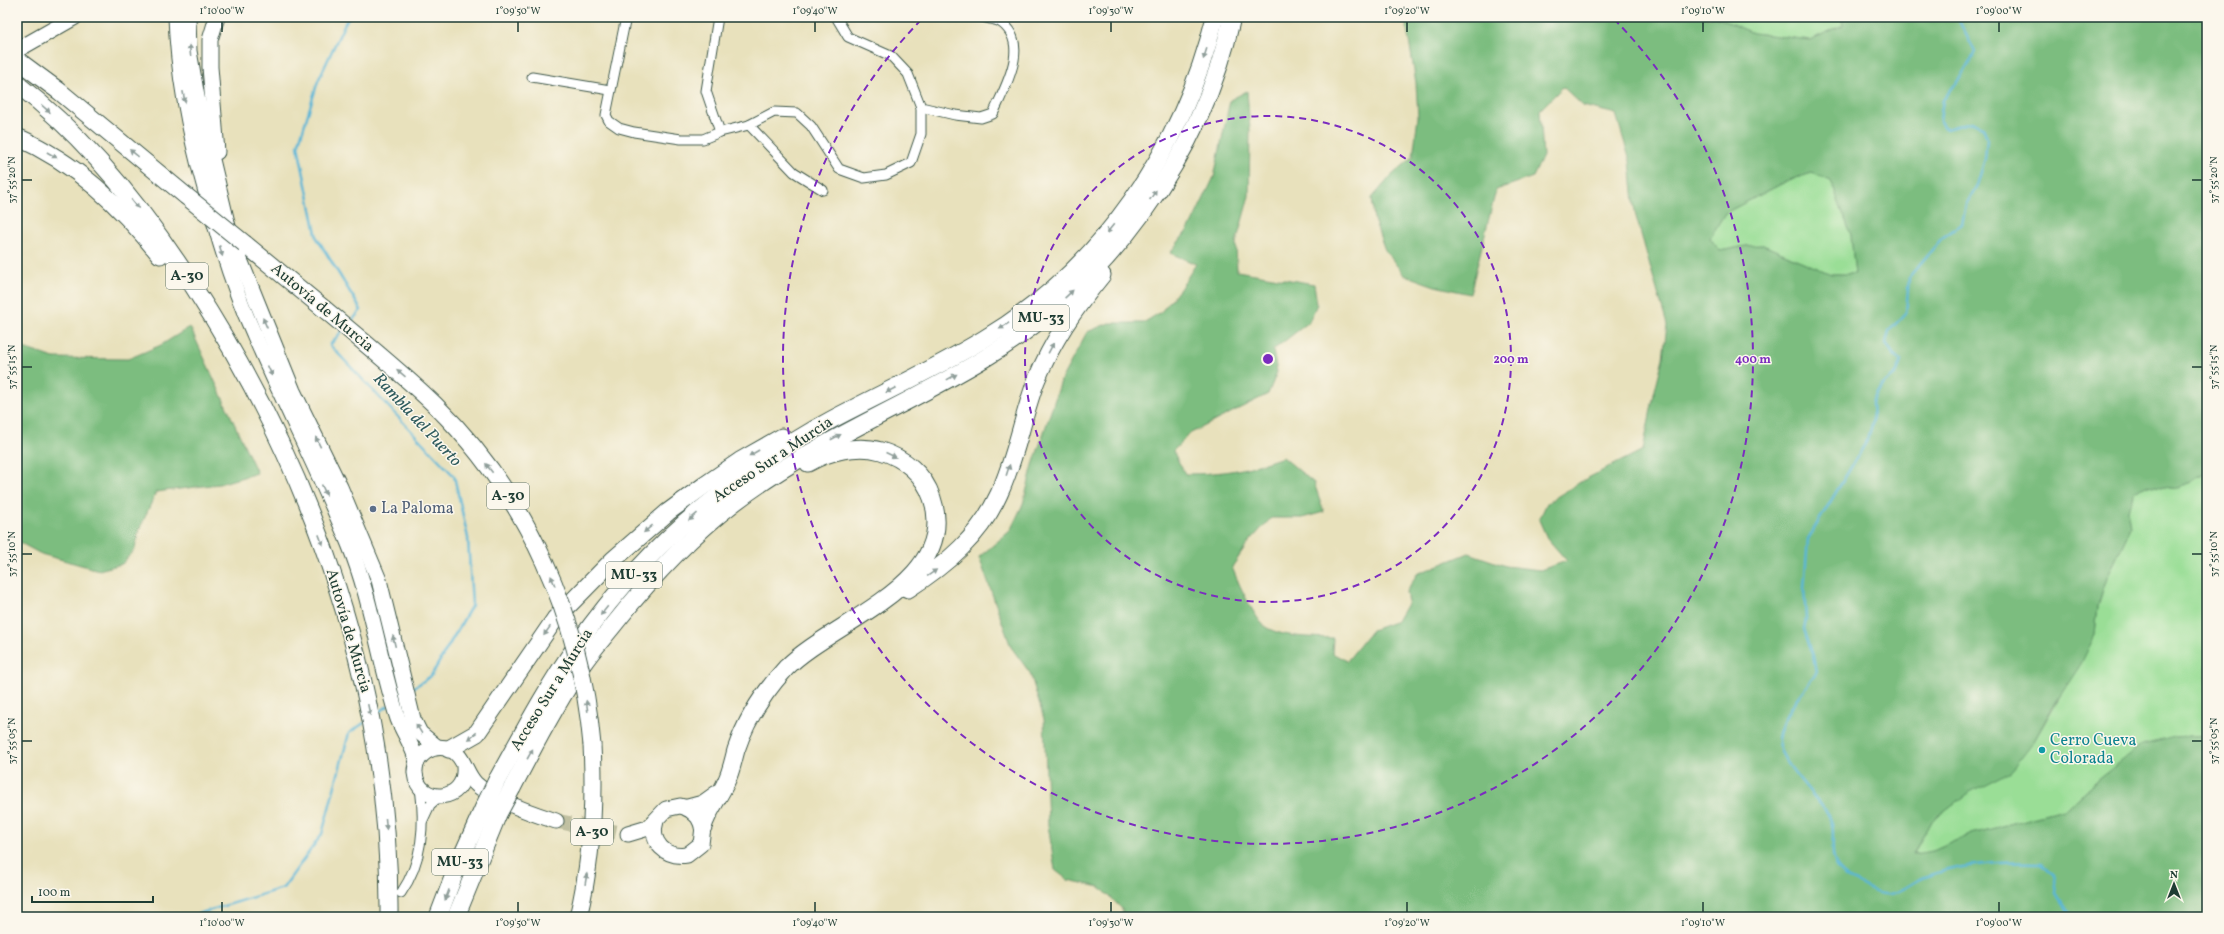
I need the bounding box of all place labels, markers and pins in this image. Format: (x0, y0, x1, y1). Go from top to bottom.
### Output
centre of rings (1261, 352, 1275, 366)
place label: La Paloma (381, 498, 454, 520)
marker: La Paloma (368, 504, 378, 514)
place label: Cerro Cueva Colorada (2050, 730, 2136, 770)
marker: Cerro Cueva Colorada (2037, 745, 2047, 755)

